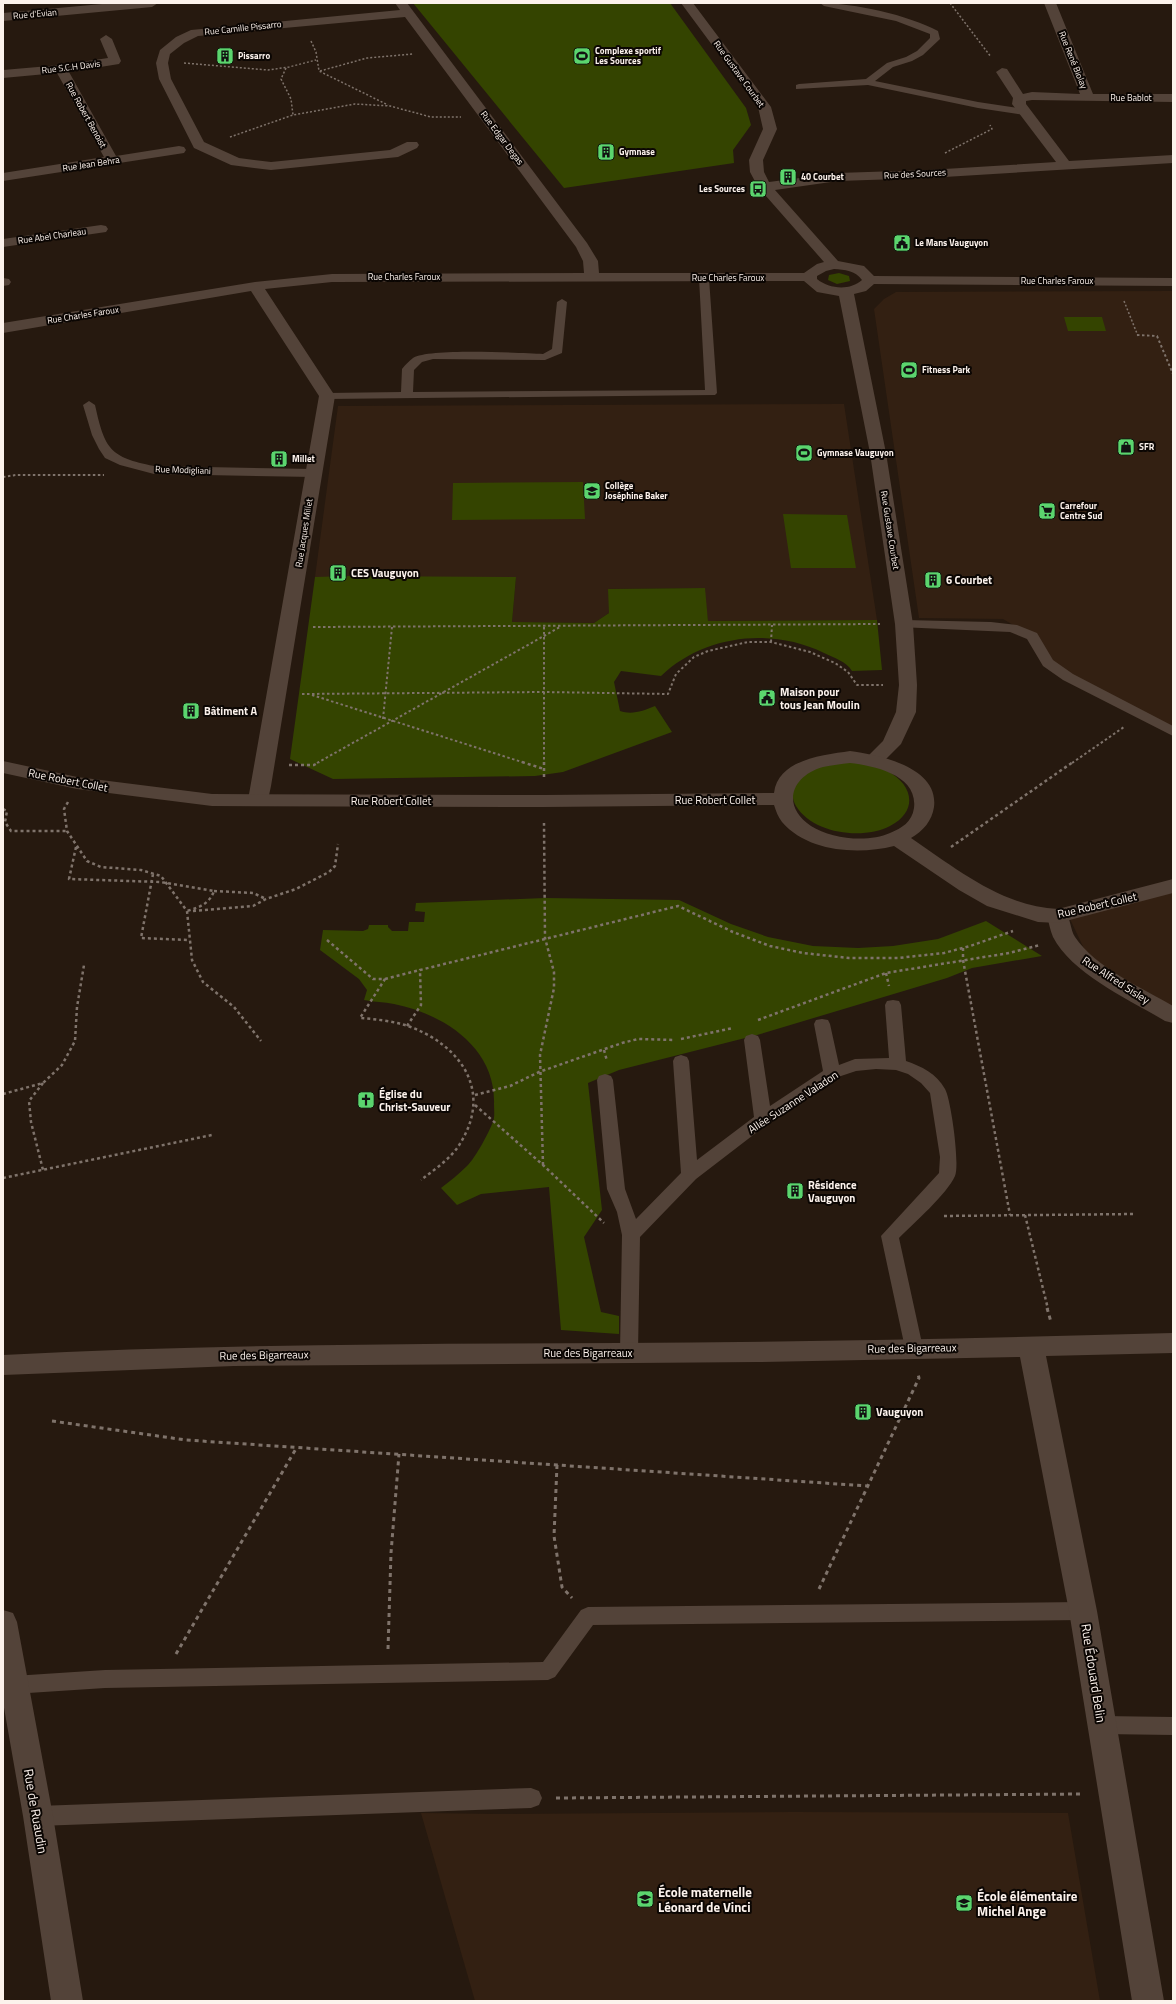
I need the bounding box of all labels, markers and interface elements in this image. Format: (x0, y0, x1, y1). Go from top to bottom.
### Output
street label: Rue d'Evian (12, 5, 58, 22)
street label: Rue Camille Pissarro (204, 17, 282, 38)
street label: Rue René Biolay (1056, 29, 1091, 91)
street label: Rue Gustave Courbet (711, 38, 769, 110)
place label: Complexe sportif Les Sources (595, 44, 662, 67)
building icon: Pissarro (215, 46, 235, 66)
sports icon: Complexe sportif Les Sources (572, 46, 592, 66)
place label: Pissarro (238, 49, 270, 62)
street label: Rue S.C.H Davis (41, 56, 101, 77)
street label: Rue Robert Benoist (63, 79, 110, 151)
street label: Rue Bablot (1110, 91, 1153, 104)
street label: Rue Edgar Degas (478, 108, 527, 167)
building icon: Gymnase (596, 142, 616, 162)
place label: Gymnase (619, 145, 655, 158)
street label: Rue Jean Behra (61, 152, 121, 174)
street label: Rue des Sources (884, 165, 946, 182)
building icon: 40 Courbet (778, 167, 798, 187)
place label: 40 Courbet (801, 170, 844, 183)
bus stop icon: Les Sources (748, 179, 768, 199)
place label: Les Sources (699, 182, 745, 195)
street label: Rue Abel Charleau (17, 224, 87, 247)
public building icon: Le Mans Vauguyon (892, 233, 912, 253)
place label: Le Mans Vauguyon (915, 236, 988, 249)
street label: Rue Charles Faroux (368, 270, 440, 283)
street label: Rue Charles Faroux (692, 271, 764, 284)
street label: Rue Charles Faroux (1021, 274, 1093, 287)
street label: Rue Charles Faroux (46, 302, 120, 327)
sports icon: Fitness Park (899, 360, 919, 380)
place label: Fitness Park (922, 363, 971, 376)
shop icon: SFR (1116, 437, 1136, 457)
place label: SFR (1139, 440, 1155, 453)
sports icon: Gymnase Vauguyon (794, 443, 814, 463)
place label: Gymnase Vauguyon (817, 446, 894, 459)
building icon: Millet (269, 449, 289, 469)
place label: Millet (292, 452, 315, 465)
street label: Rue Modigliani (155, 462, 211, 477)
place label: Collège Joséphine Baker (605, 479, 668, 502)
school or university icon: Collège Joséphine Baker (582, 481, 602, 501)
street label: Rue Gustave Courbet (878, 490, 903, 571)
street label: Rue Jacques Millet (292, 497, 315, 568)
place label: Carrefour Centre Sud (1060, 499, 1102, 522)
supermarket icon: Carrefour Centre Sud (1037, 501, 1057, 521)
building icon: CES Vauguyon (328, 563, 348, 583)
place label: CES Vauguyon (351, 565, 419, 581)
building icon: 6 Courbet (923, 570, 943, 590)
place label: 6 Courbet (946, 572, 992, 588)
place label: Maison pour tous Jean Moulin (780, 684, 860, 713)
public building icon: Maison pour tous Jean Moulin (757, 688, 777, 708)
building icon: Bâtiment A (181, 701, 201, 721)
place label: Bâtiment A (204, 703, 258, 719)
street label: Rue Robert Collet (27, 764, 109, 796)
street label: Rue Robert Collet (675, 792, 755, 808)
street label: Rue Robert Collet (351, 793, 431, 809)
street label: Rue Robert Collet (1056, 888, 1138, 922)
street label: Rue Alfred Sisley (1079, 952, 1153, 1008)
street label: Allée Suzanne Valadon (745, 1067, 841, 1137)
place label: Église du Christ-Sauveur (379, 1086, 450, 1115)
church icon: Église du Christ-Sauveur (356, 1090, 376, 1110)
place label: Résidence Vauguyon (808, 1177, 857, 1206)
building icon: Résidence Vauguyon (785, 1181, 805, 1201)
street label: Rue des Bigarreaux (867, 1339, 957, 1357)
street label: Rue des Bigarreaux (543, 1345, 633, 1361)
street label: Rue des Bigarreaux (219, 1346, 309, 1364)
building icon: Vauguyon (853, 1402, 873, 1422)
place label: Vauguyon (876, 1404, 923, 1420)
street label: Rue Édouard Belin (1076, 1622, 1112, 1724)
street label: Rue de Ruaudin (19, 1767, 53, 1855)
place label: École maternelle Léonard de Vinci (658, 1882, 752, 1917)
place label: École élémentaire Michel Ange (977, 1886, 1078, 1921)
school or university icon: École maternelle Léonard de Vinci (635, 1889, 655, 1909)
school or university icon: École élémentaire Michel Ange (954, 1893, 974, 1913)

